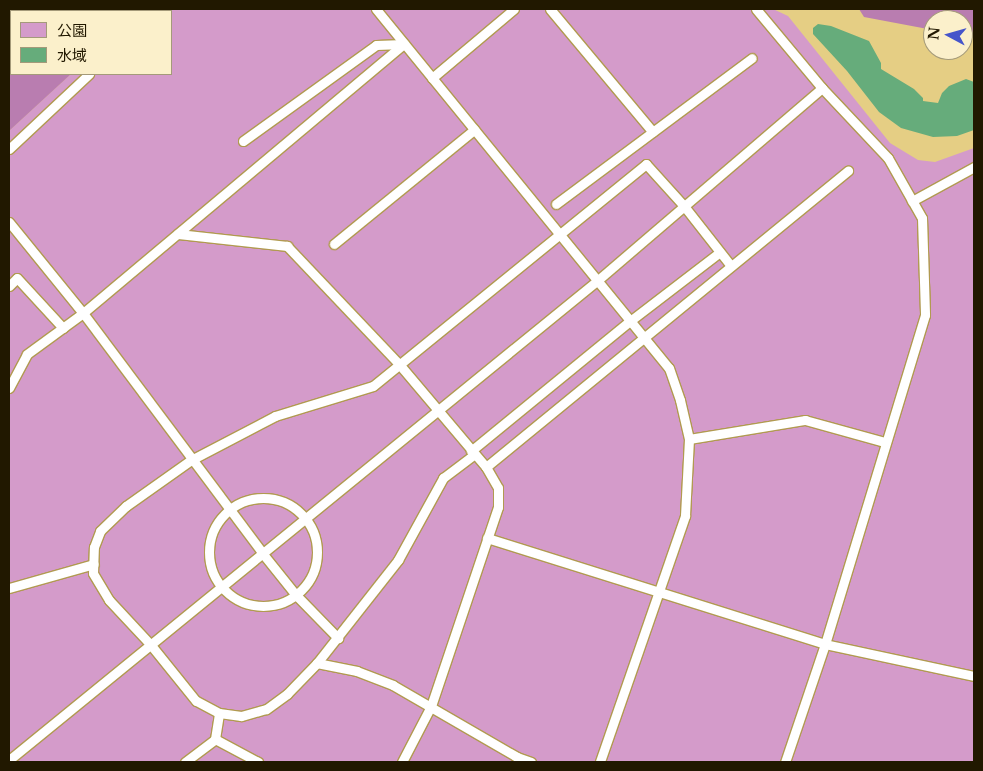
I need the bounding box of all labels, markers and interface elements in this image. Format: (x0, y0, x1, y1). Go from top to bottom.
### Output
legend (10, 10, 172, 75)
north arrow (923, 10, 973, 60)
text: 公園 (57, 21, 87, 40)
text: N (924, 26, 944, 41)
text: 水域 (57, 46, 87, 65)

